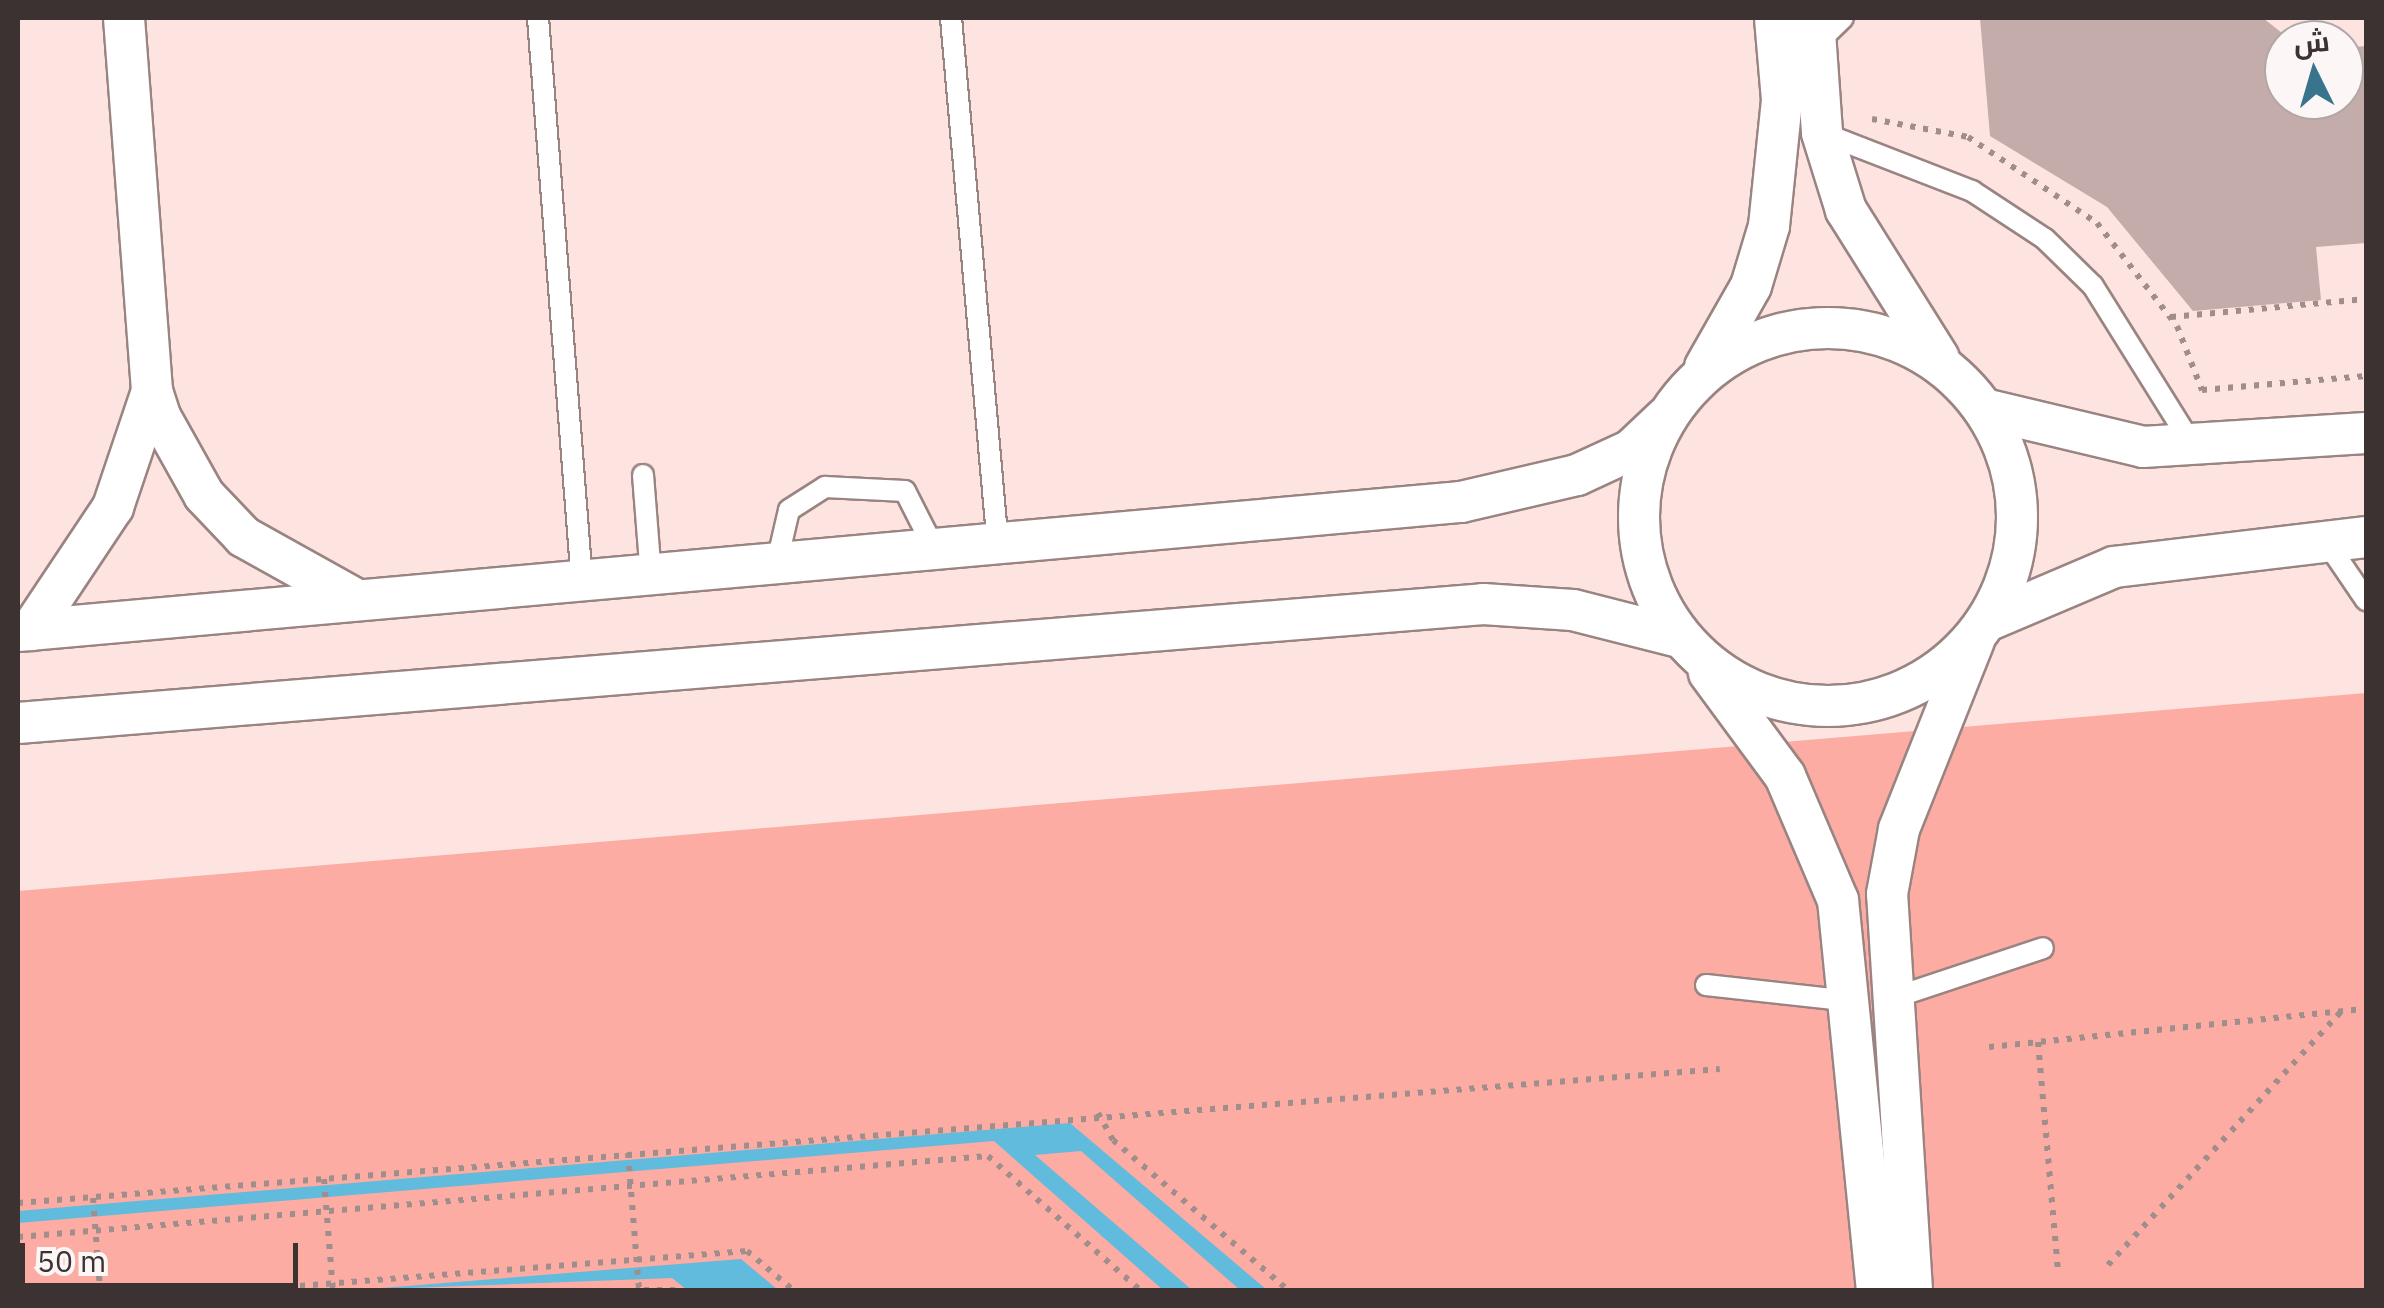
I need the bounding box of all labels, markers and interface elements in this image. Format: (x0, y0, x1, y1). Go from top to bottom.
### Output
north arrow (2264, 20, 2364, 120)
text: ش (2292, 22, 2331, 62)
scale bar (25, 1223, 302, 1285)
text: 50 m (37, 1241, 106, 1280)

